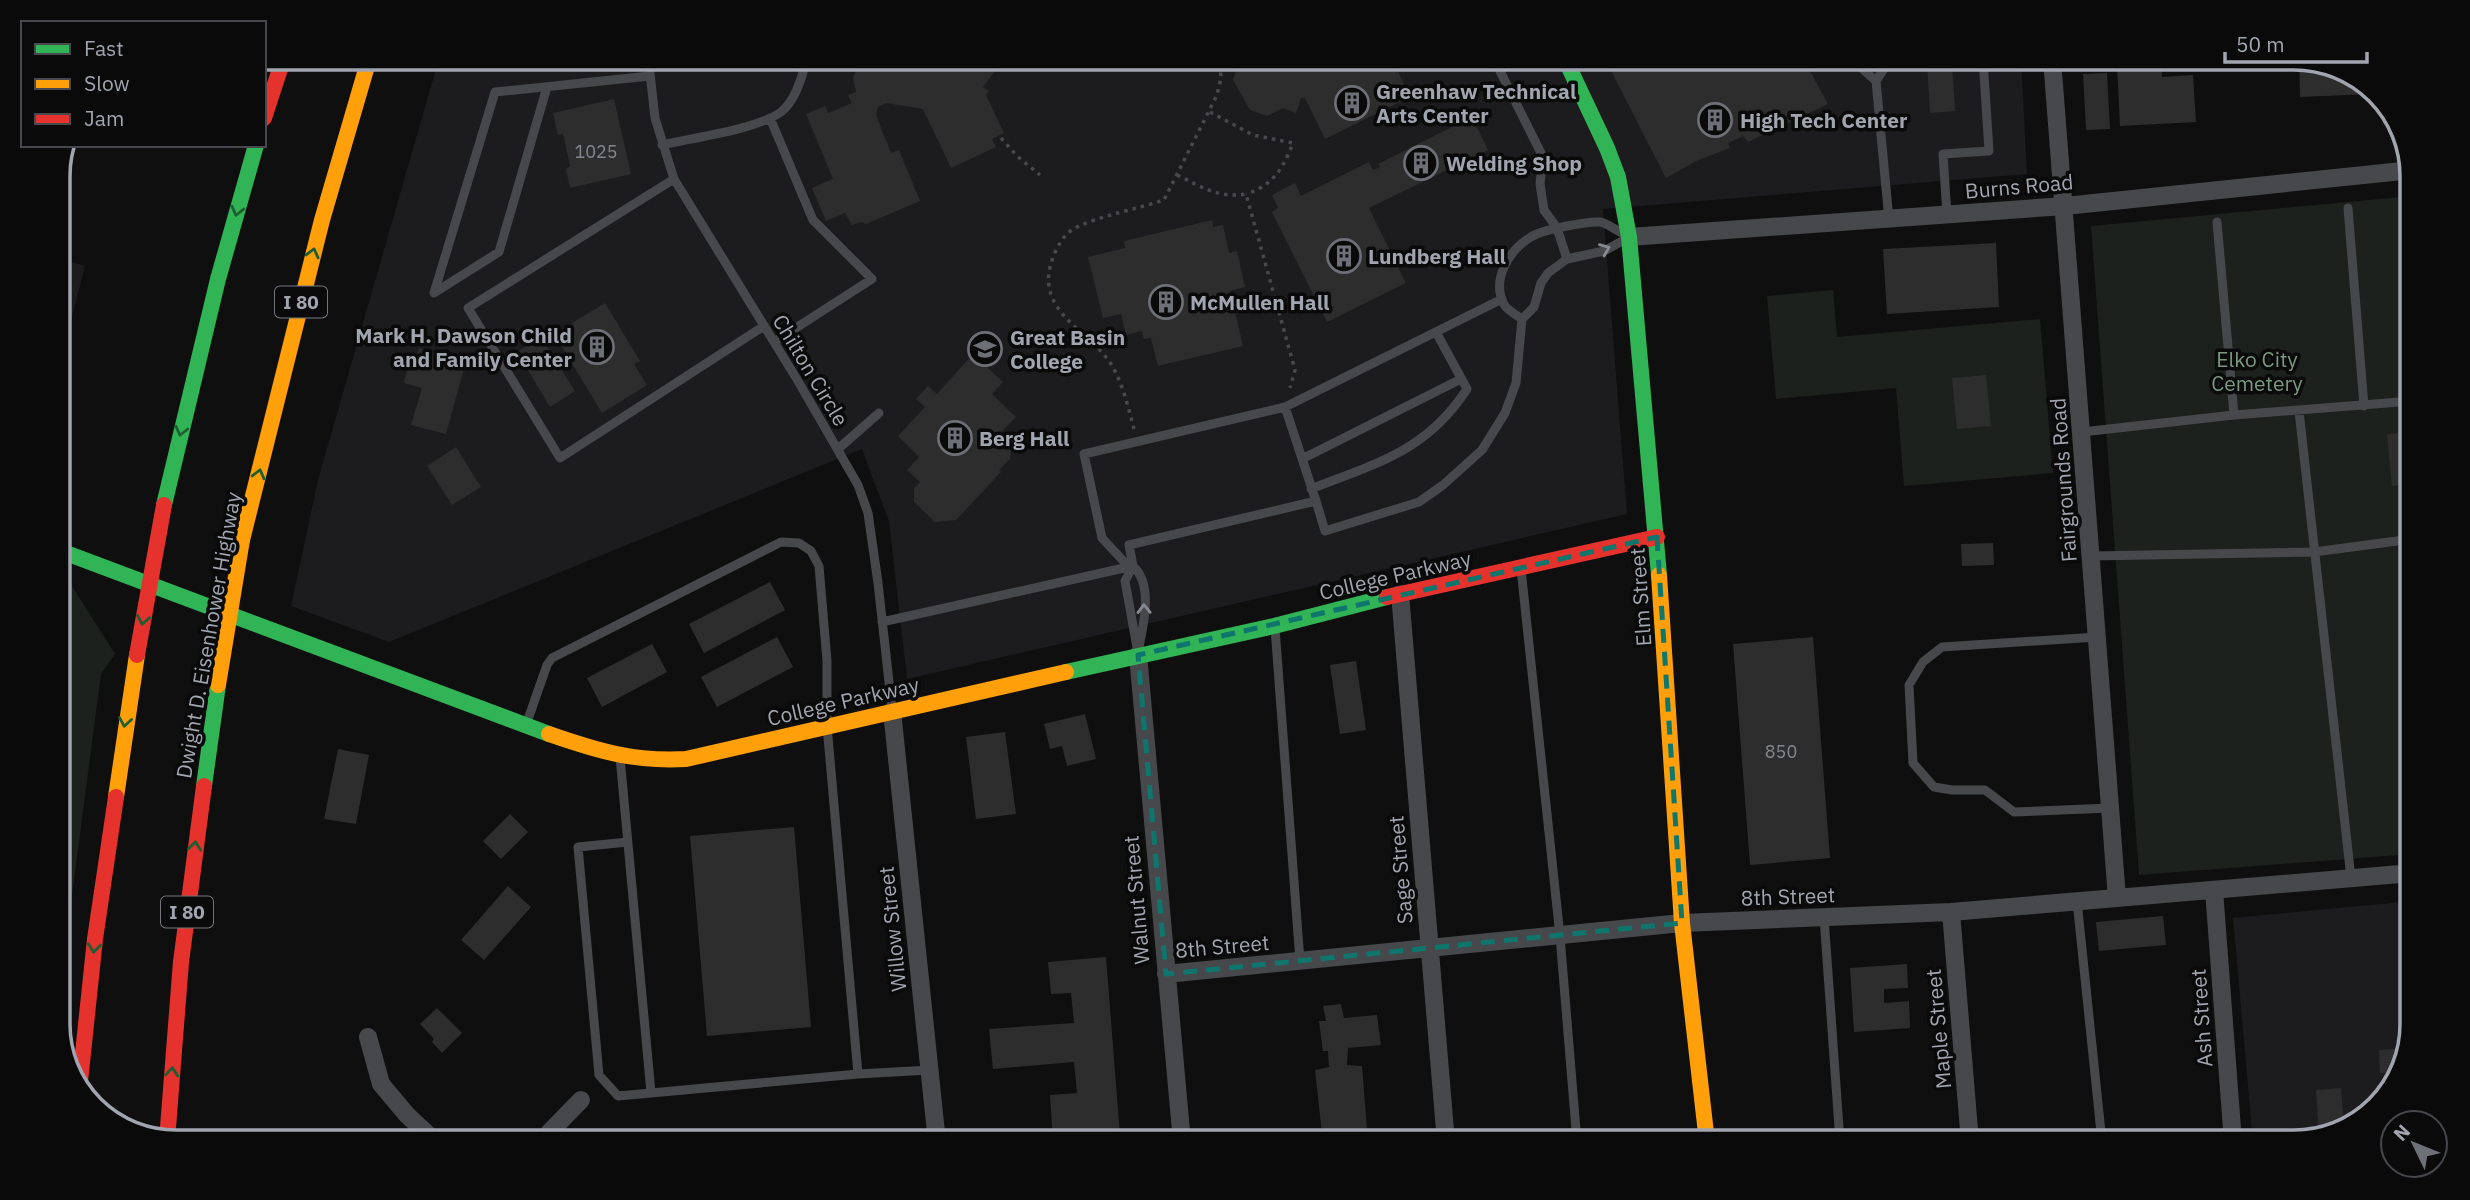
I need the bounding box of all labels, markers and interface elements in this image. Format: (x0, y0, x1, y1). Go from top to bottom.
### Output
legend (21, 21, 266, 147)
scale bar (2225, 21, 2367, 65)
text: 50 m (2236, 30, 2285, 58)
text: Fast (84, 34, 124, 62)
text: Slow (84, 69, 130, 97)
place label: Greenhaw Technical Arts Center (1376, 77, 1576, 129)
building icon: Greenhaw Technical Arts Center (1333, 84, 1371, 122)
building icon: High Tech Center (1696, 101, 1734, 139)
text: Jam (84, 104, 124, 132)
place label: High Tech Center (1740, 106, 1908, 134)
house number: 1025 (574, 140, 618, 163)
building icon: Welding Shop (1402, 144, 1440, 182)
place label: Welding Shop (1446, 149, 1582, 177)
street label: Burns Road (1964, 167, 2074, 205)
one-way arrow (230, 205, 245, 217)
building icon: Lundberg Hall (1325, 237, 1363, 275)
place label: Lundberg Hall (1368, 242, 1506, 270)
one-way arrow (1598, 243, 1610, 257)
one-way arrow (305, 247, 320, 259)
building icon: McMullen Hall (1147, 283, 1185, 321)
road number: I 80 (275, 286, 327, 318)
place label: McMullen Hall (1190, 288, 1329, 316)
street label: Chilton Circle (767, 309, 855, 431)
place label: Mark H. Dawson Child and Family Center (355, 321, 573, 373)
place label: Great Basin College (1010, 323, 1125, 375)
building icon: Mark H. Dawson Child and Family Center (578, 328, 616, 366)
school or university icon: Great Basin College (966, 330, 1004, 368)
park label: Elko City Cemetery (2211, 345, 2303, 397)
street label: Fairgrounds Road (2043, 397, 2083, 563)
building icon: Berg Hall (936, 419, 974, 457)
place label: Berg Hall (979, 424, 1069, 452)
one-way arrow (175, 425, 189, 437)
one-way arrow (251, 468, 265, 480)
street label: Dwight D. Eisenhower Highway (169, 489, 247, 780)
street label: College Parkway (1316, 544, 1474, 606)
street label: Elm Street (1623, 547, 1657, 647)
one-way arrow (1137, 603, 1152, 614)
one-way arrow (136, 614, 151, 626)
street label: College Parkway (764, 670, 922, 732)
one-way arrow (118, 717, 133, 728)
house number: 850 (1765, 740, 1797, 763)
street label: Sage Street (1381, 815, 1419, 925)
street label: Walnut Street (1116, 834, 1156, 966)
one-way arrow (188, 840, 203, 852)
street label: Willow Street (872, 865, 912, 993)
street label: 8th Street (1740, 880, 1836, 912)
road number: I 80 (161, 896, 213, 928)
street label: 8th Street (1174, 928, 1270, 964)
one-way arrow (86, 942, 101, 954)
street label: Maple Street (1919, 968, 1957, 1090)
street label: Ash Street (2184, 968, 2218, 1068)
one-way arrow (164, 1066, 179, 1077)
north arrow (2379, 1109, 2449, 1179)
text: N (2388, 1119, 2415, 1146)

